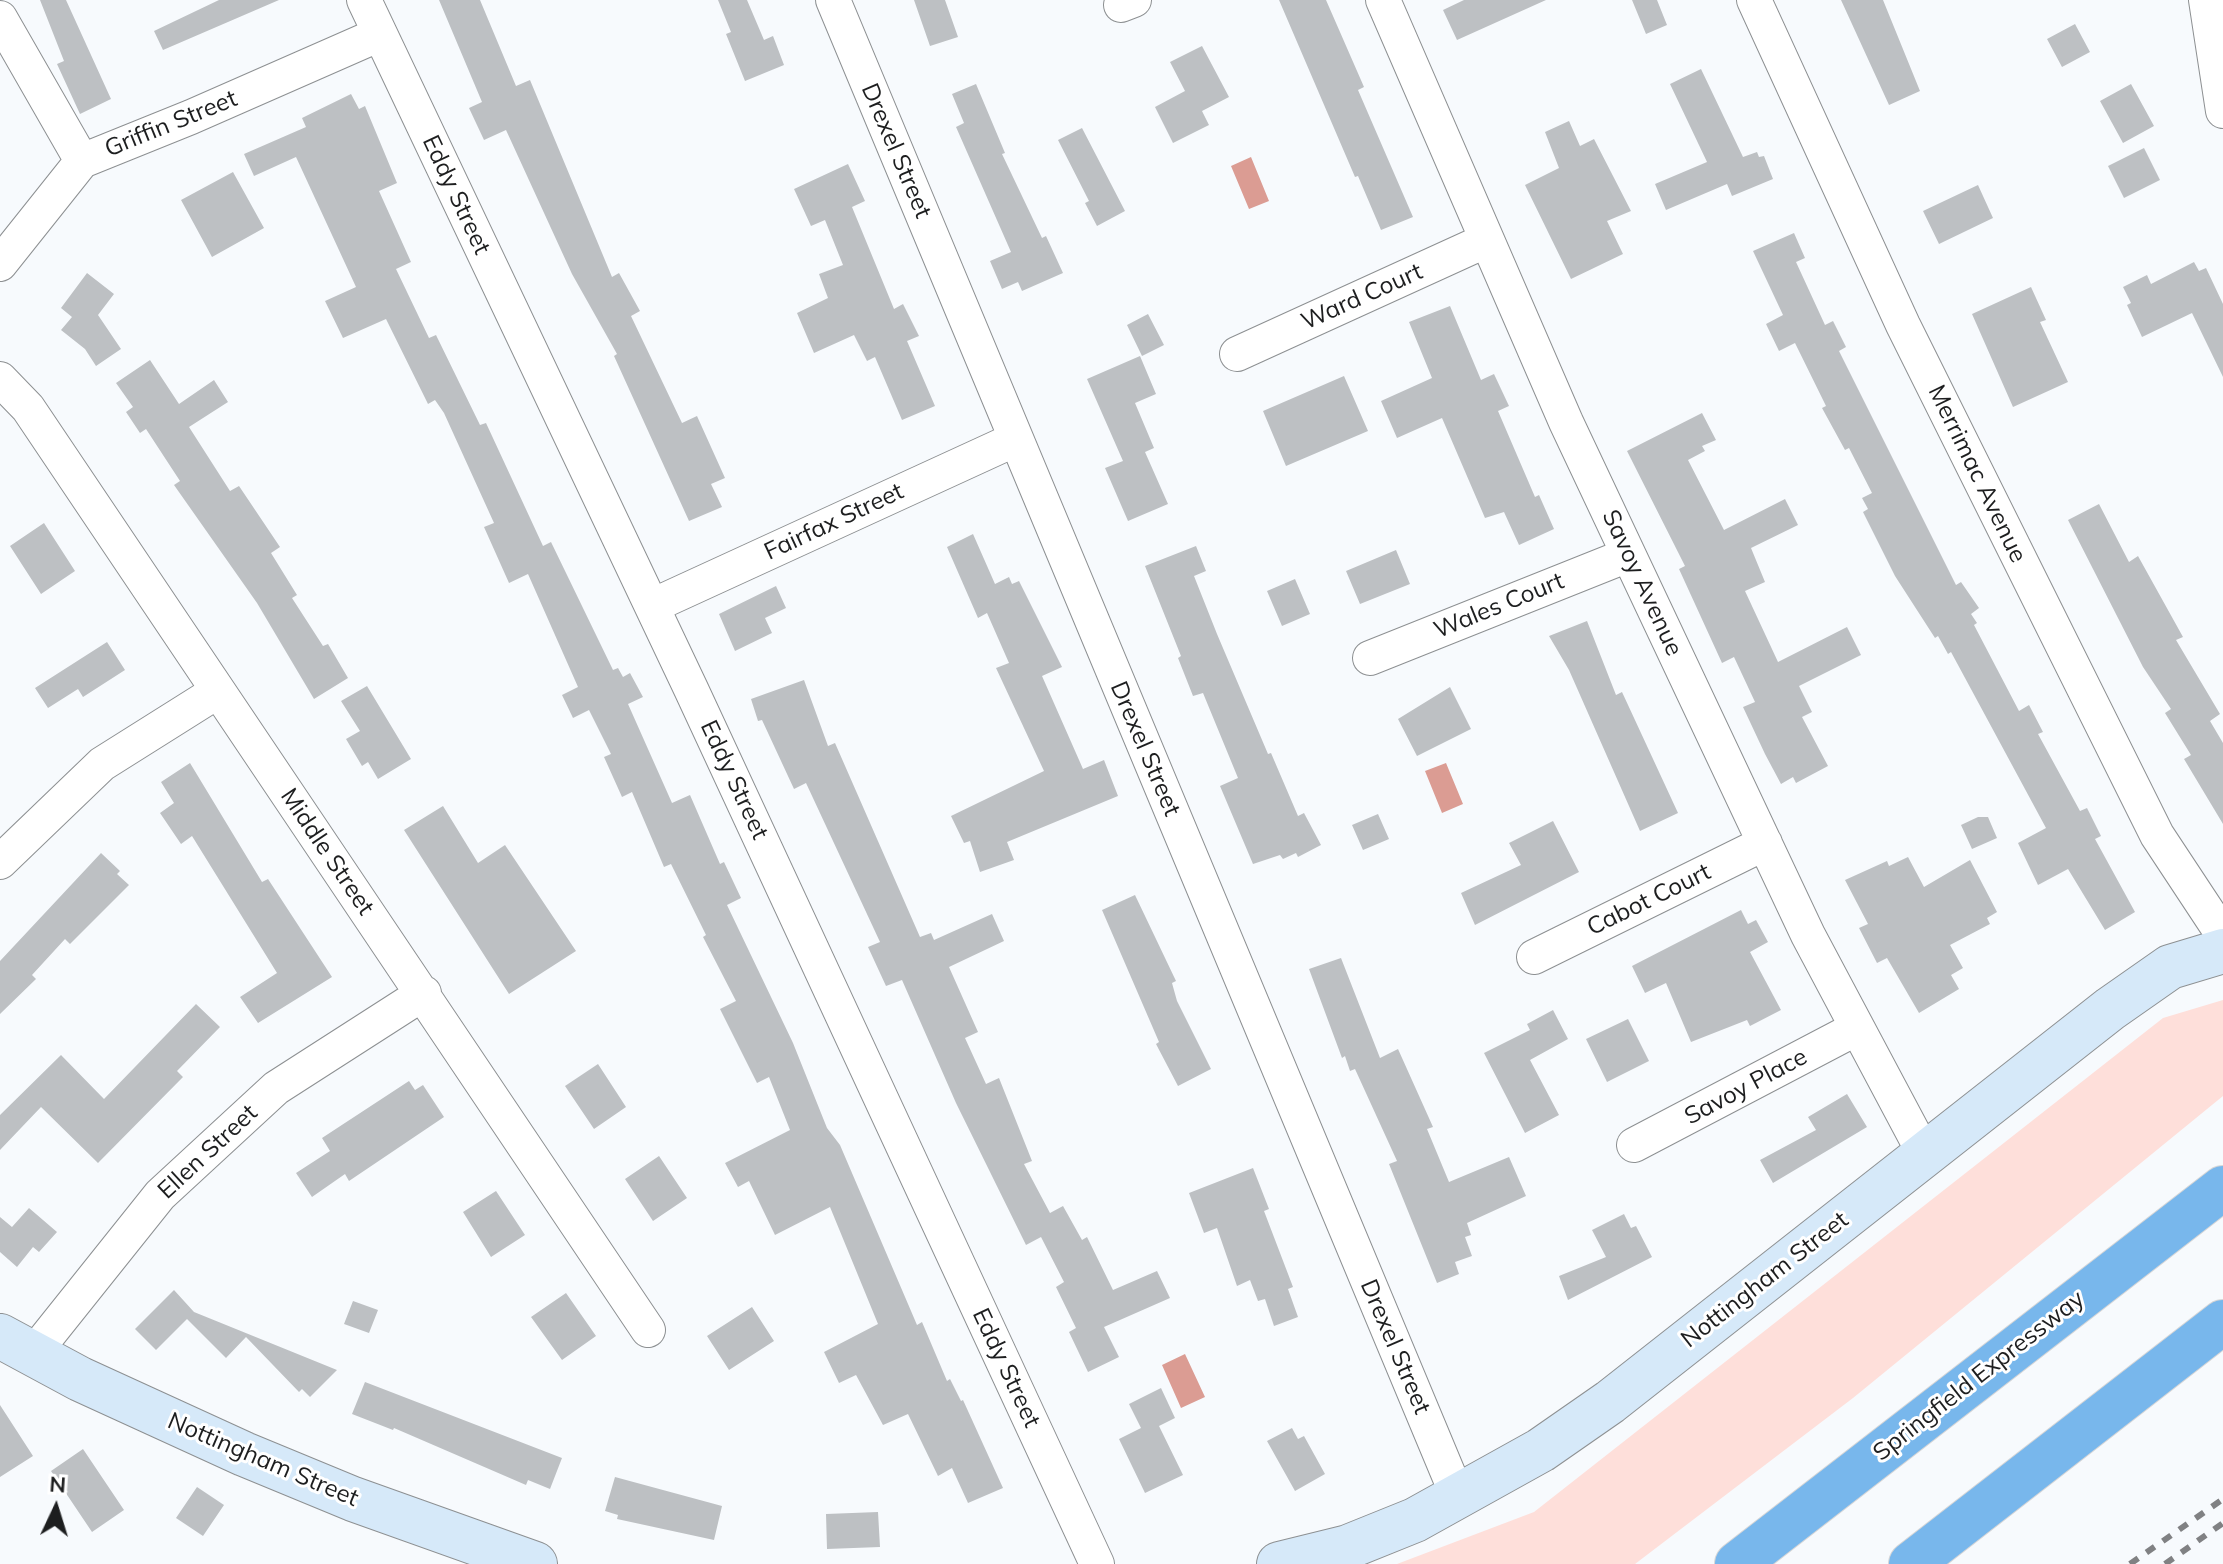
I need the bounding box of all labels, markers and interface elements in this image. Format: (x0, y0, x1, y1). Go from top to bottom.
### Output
street label: Drexel Street (855, 79, 937, 223)
street label: Griffin Street (101, 84, 241, 164)
street label: Eddy Street (416, 131, 496, 259)
street label: Ward Court (1297, 257, 1427, 337)
street label: Merrimac Avenue (1922, 381, 2032, 567)
street label: Fairfax Street (760, 477, 908, 567)
street label: Savoy Avenue (1596, 505, 1688, 661)
street label: Wales Court (1430, 567, 1568, 645)
street label: Drexel Street (1104, 677, 1186, 821)
street label: Eddy Street (694, 716, 774, 844)
street label: Middle Street (274, 783, 380, 921)
street label: Cabot Court (1582, 858, 1716, 942)
street label: Savoy Place (1680, 1043, 1812, 1131)
street label: Ellen Street (152, 1099, 264, 1205)
street label: Nottingham Street (1676, 1206, 1854, 1354)
street label: Drexel Street (1354, 1275, 1436, 1419)
street label: Springfield Expressway (1868, 1285, 2090, 1467)
street label: Eddy Street (966, 1304, 1046, 1432)
street label: Nottingham Street (163, 1407, 363, 1513)
north arrow (16, 1468, 96, 1548)
text: N (48, 1470, 67, 1499)

